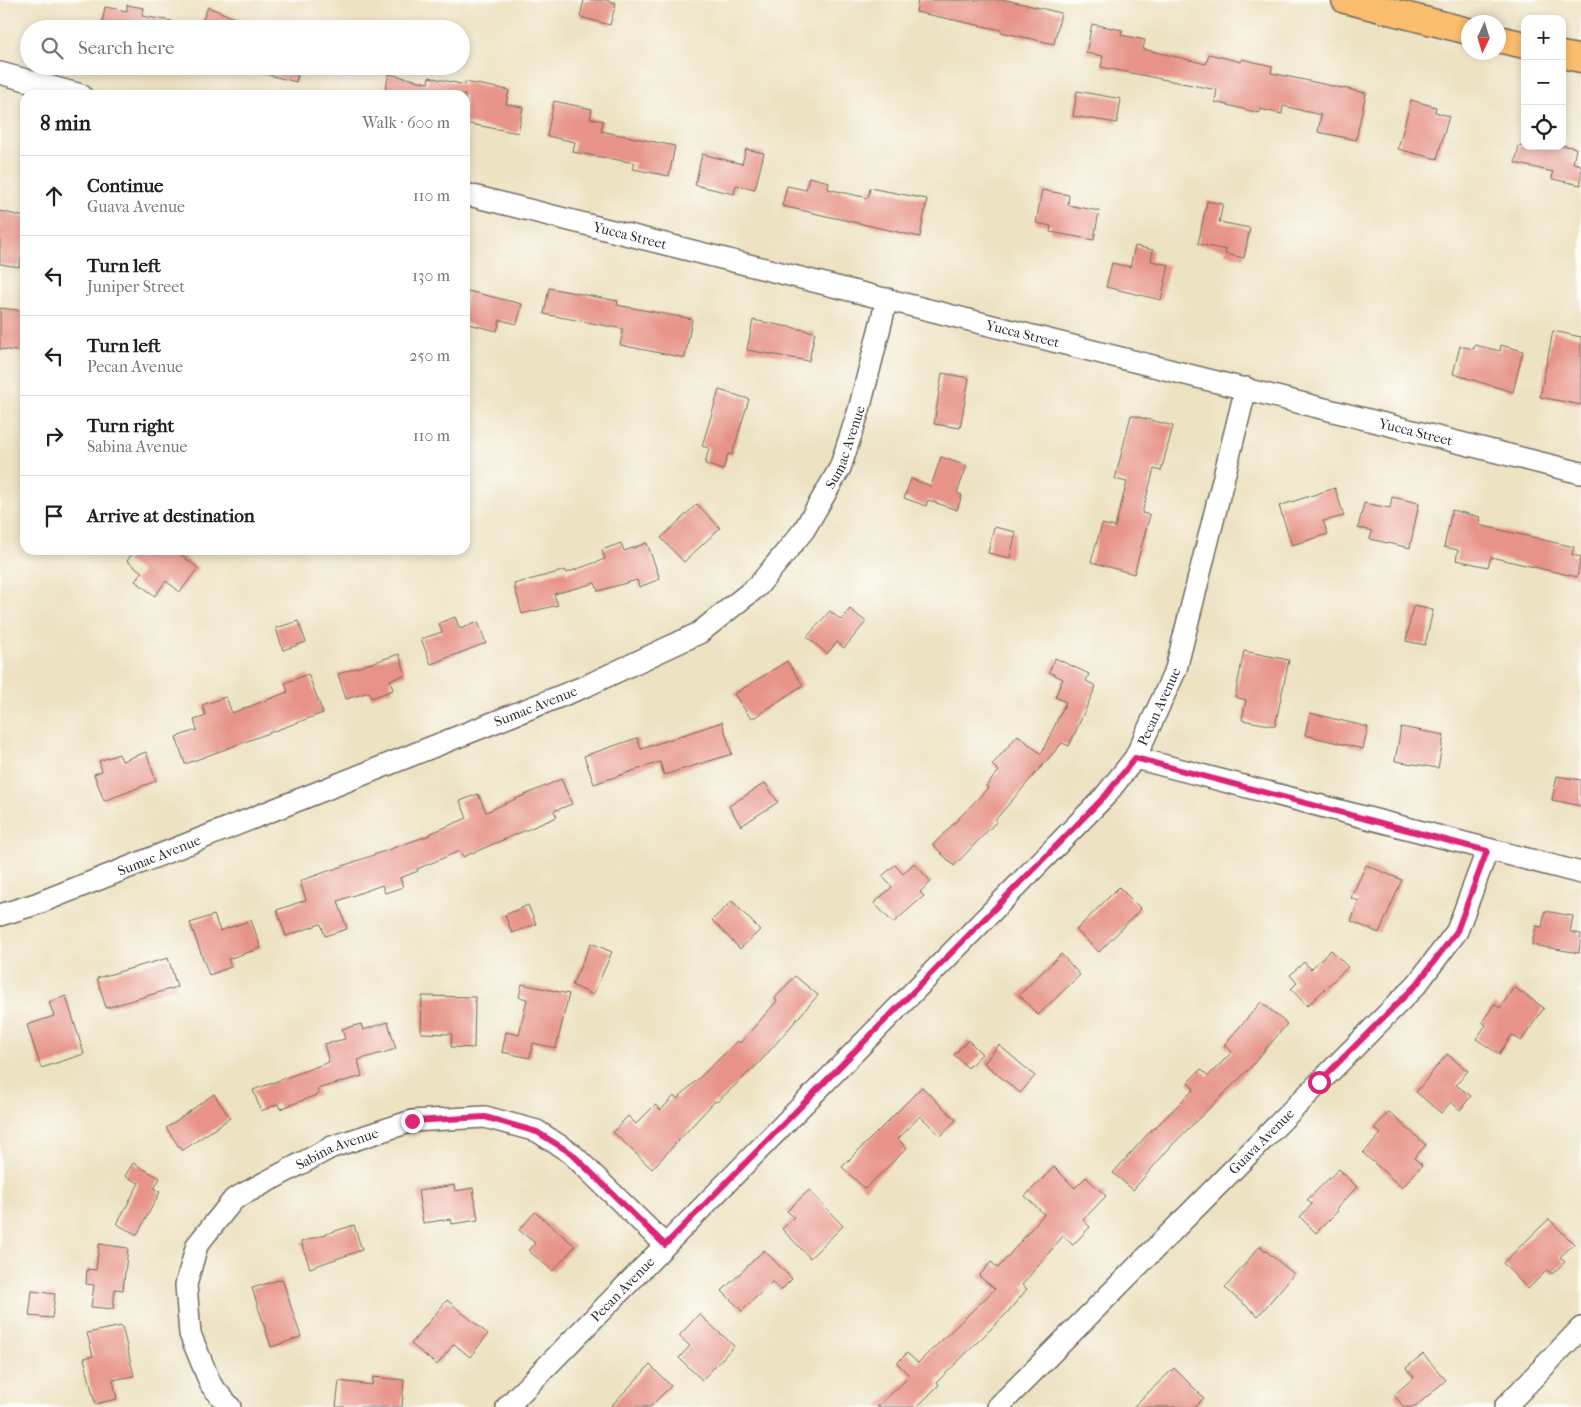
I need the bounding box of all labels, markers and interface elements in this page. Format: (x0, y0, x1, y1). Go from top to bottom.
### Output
north arrow (1461, 15, 1506, 60)
map controls (1521, 15, 1566, 150)
button: + (1521, 15, 1566, 60)
search box (20, 20, 470, 75)
icon: search (38, 34, 66, 62)
text: Search here (78, 37, 174, 59)
button: − (1521, 60, 1566, 105)
button: locate (1521, 105, 1566, 150)
text: 8 min (40, 111, 91, 135)
text: Walk · 600 m (362, 113, 450, 132)
text: Continue (87, 175, 163, 197)
icon: ahead (40, 182, 68, 210)
text: 110 m (413, 186, 450, 205)
text: Guava Avenue (87, 197, 185, 216)
street label: Yucca Street (590, 218, 668, 253)
text: Turn left (87, 255, 161, 277)
icon: left (40, 262, 68, 290)
text: 130 m (412, 266, 450, 285)
text: Juniper Street (87, 277, 185, 296)
street label: Yucca Street (983, 316, 1061, 351)
text: Turn left (87, 335, 161, 357)
icon: left (40, 342, 68, 370)
text: 250 m (409, 346, 450, 365)
text: Pecan Avenue (87, 357, 183, 376)
street label: Sumac Avenue (822, 404, 869, 492)
text: Turn right (87, 415, 174, 437)
street label: Yucca Street (1376, 415, 1454, 450)
icon: right (40, 422, 68, 450)
text: 110 m (413, 426, 450, 445)
text: Sabina Avenue (87, 437, 187, 456)
icon: arrive (40, 502, 68, 530)
text: Arrive at destination (87, 505, 255, 527)
street label: Pecan Avenue (1134, 665, 1185, 749)
street label: Sumac Avenue (492, 682, 580, 731)
street label: Sumac Avenue (115, 832, 203, 880)
route start (1308, 1071, 1331, 1094)
street label: Guava Avenue (1225, 1105, 1298, 1178)
route end (401, 1110, 424, 1133)
street label: Sabina Avenue (293, 1124, 381, 1174)
street label: Pecan Avenue (587, 1253, 658, 1325)

